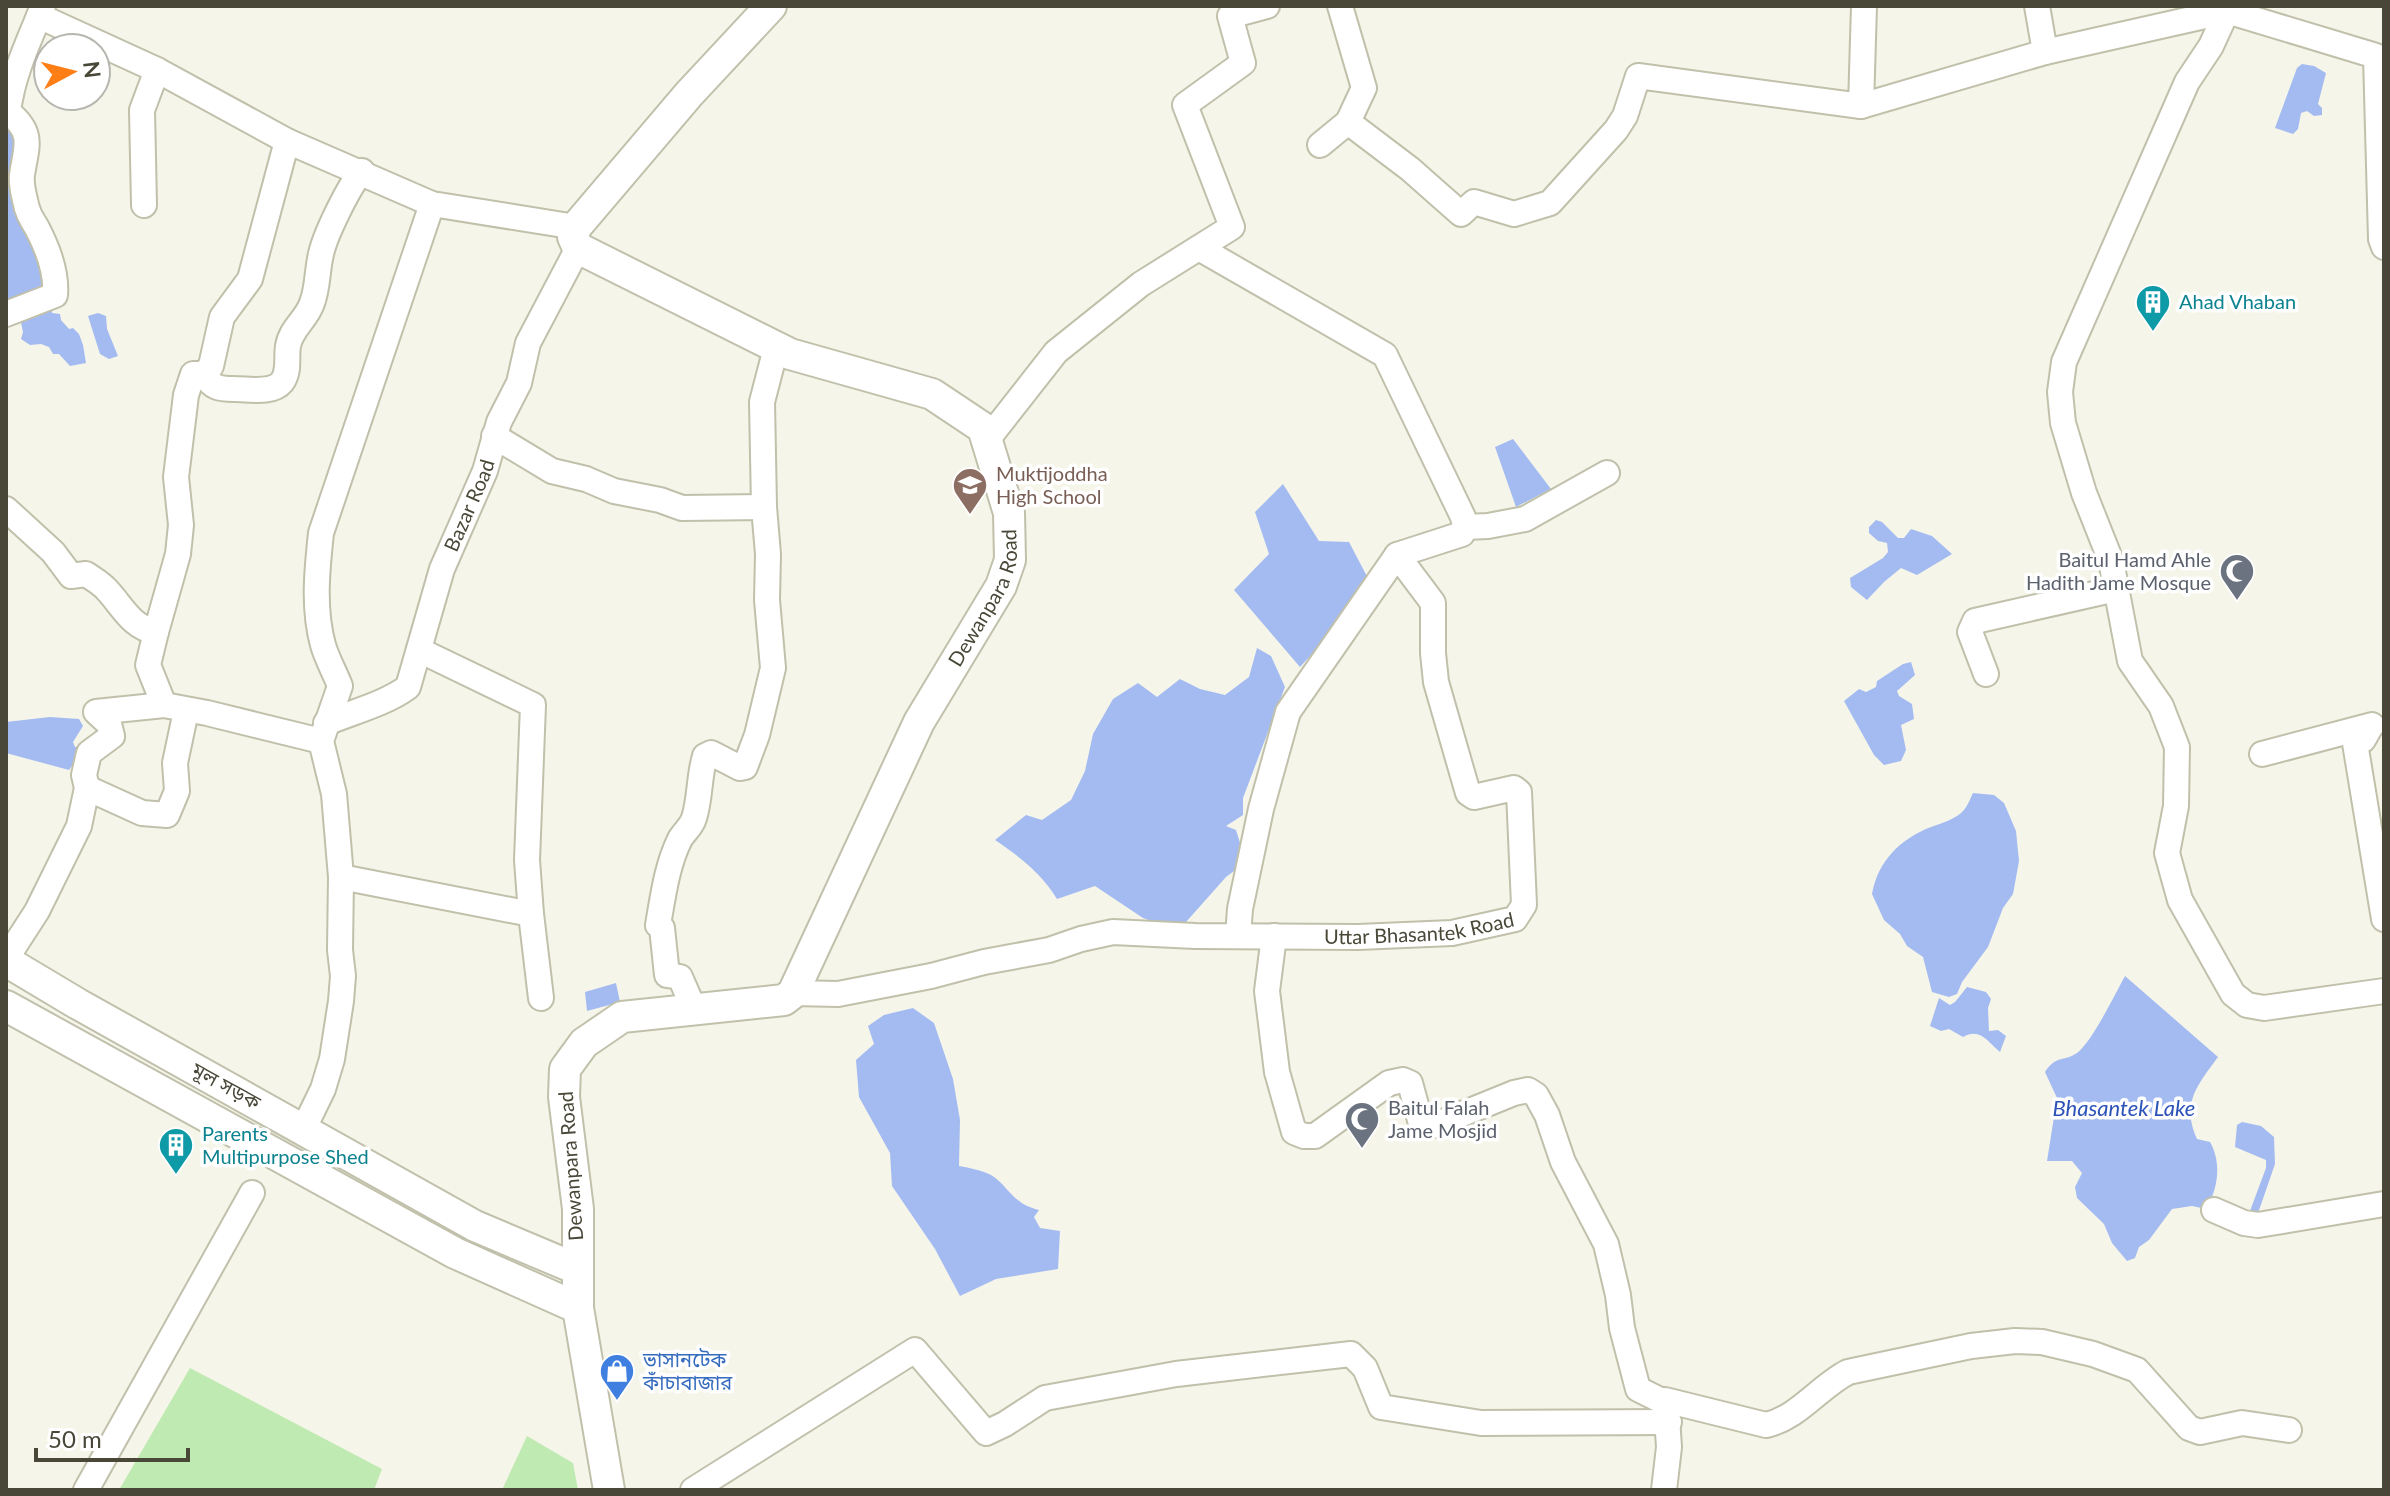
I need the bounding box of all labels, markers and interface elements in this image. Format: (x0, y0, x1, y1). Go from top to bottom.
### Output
north arrow (32, 32, 112, 112)
text: N (78, 59, 107, 80)
building icon: Ahad Vhaban (2134, 283, 2172, 333)
place label: Ahad Vhaban (2179, 289, 2296, 313)
street label: Bazar Road (438, 456, 499, 555)
place label: Muktijoddha High School (996, 461, 1108, 508)
school or university icon: Muktijoddha High School (951, 466, 989, 516)
street label: Dewanpara Road (943, 529, 1021, 670)
place label: Baitul Hamd Ahle Hadith Jame Mosque (2026, 547, 2211, 594)
mosque icon: Baitul Hamd Ahle Hadith Jame Mosque (2218, 552, 2256, 602)
street label: Uttar Bhasantek Road (1324, 907, 1516, 948)
street label: মূল সড়ক (186, 1056, 266, 1116)
street label: Dewanpara Road (553, 1090, 587, 1242)
water label: Bhasantek Lake (2053, 1094, 2195, 1121)
place label: Baitul Falah Jame Mosjid (1388, 1095, 1497, 1142)
mosque icon: Baitul Falah Jame Mosjid (1343, 1100, 1381, 1150)
place label: Parents Multipurpose Shed (202, 1121, 369, 1168)
building icon: Parents Multipurpose Shed (157, 1126, 195, 1176)
place label: ভাসানটেক কাঁচাবাজার (642, 1347, 733, 1394)
shop icon: ভাসানটেক কাঁচাবাজার (598, 1352, 636, 1402)
scale bar (36, 1412, 188, 1462)
text: 50 m (48, 1424, 102, 1453)

